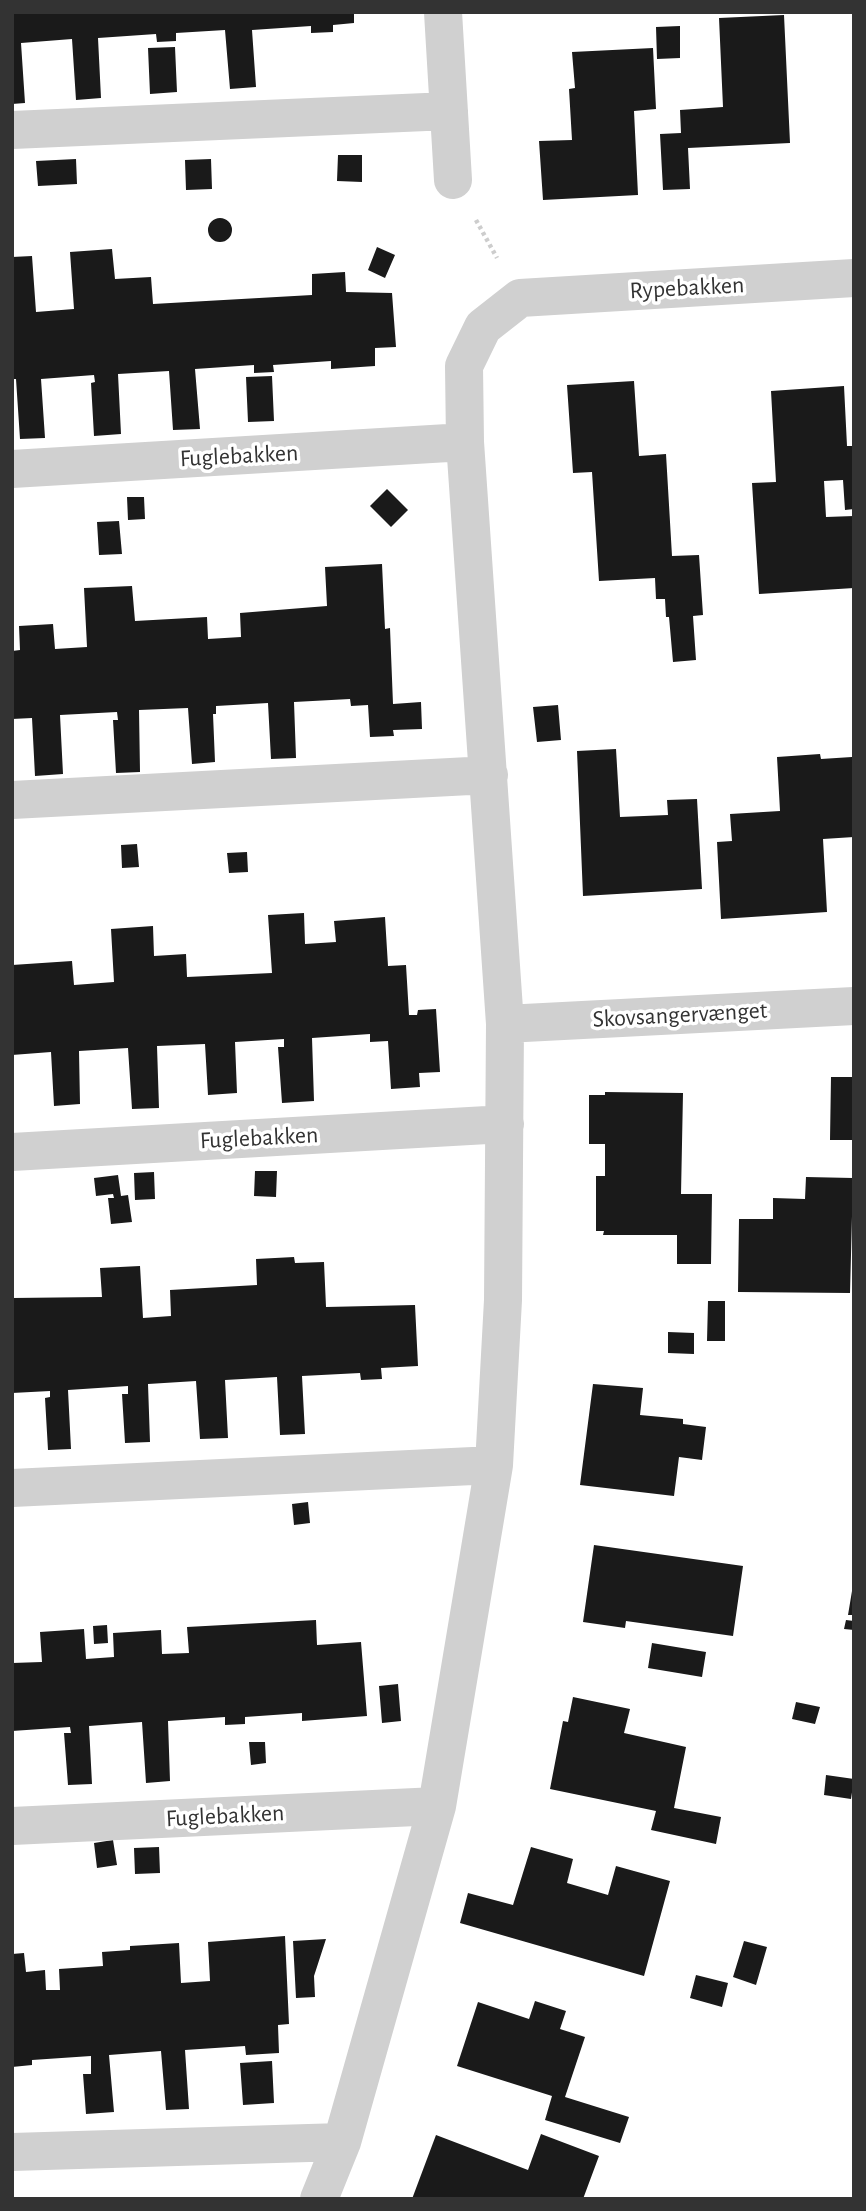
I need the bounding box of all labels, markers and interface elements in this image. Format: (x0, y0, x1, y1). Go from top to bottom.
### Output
street label: Rypebakken (629, 271, 745, 305)
street label: Fuglebakken (179, 439, 299, 473)
street label: Skovsangervænget (592, 996, 768, 1034)
street label: Fuglebakken (199, 1121, 319, 1155)
street label: Fuglebakken (165, 1799, 285, 1833)

